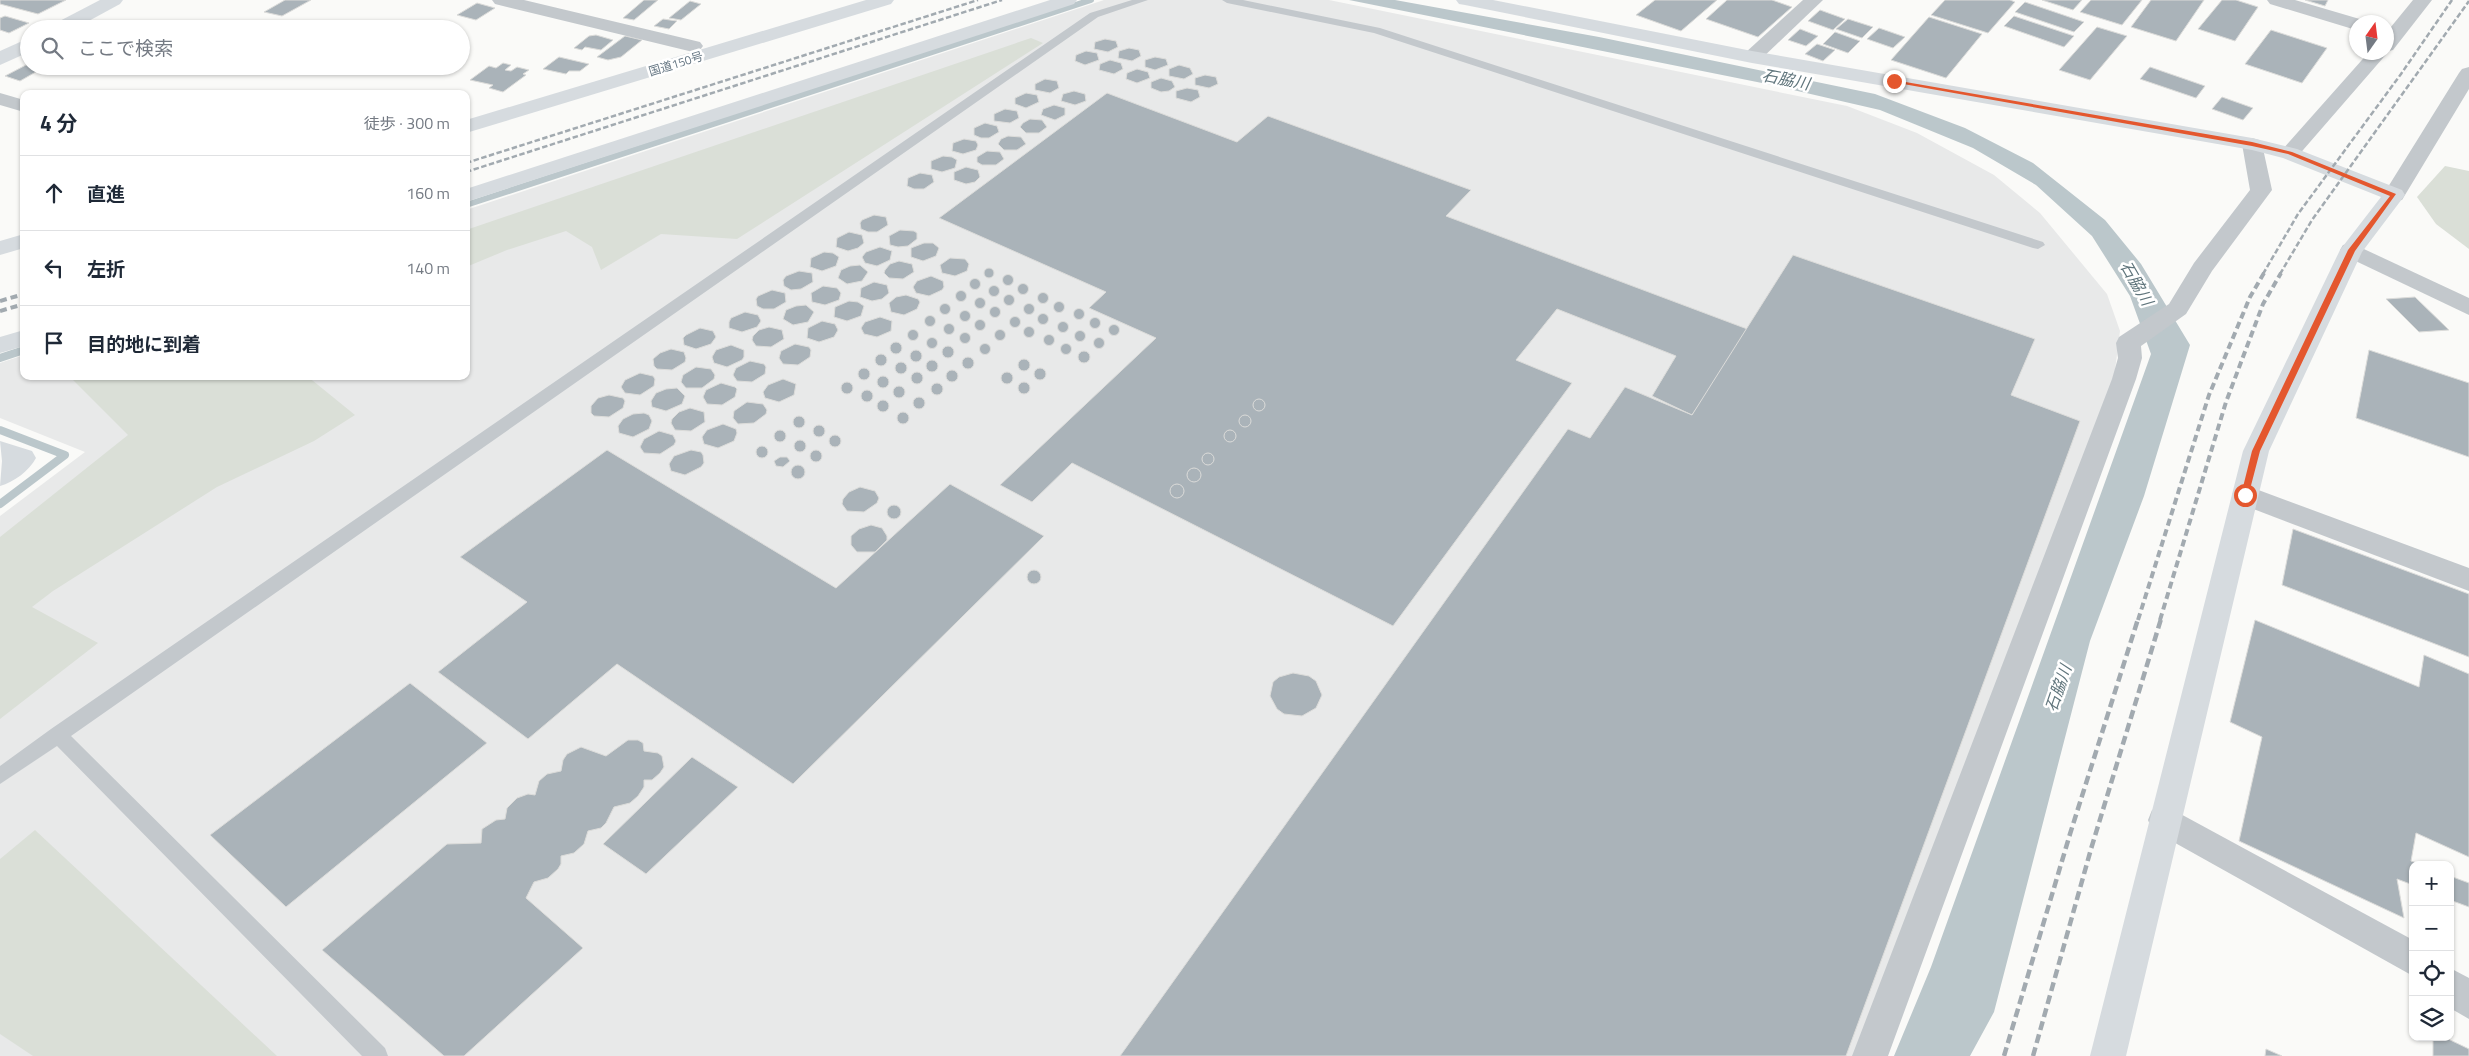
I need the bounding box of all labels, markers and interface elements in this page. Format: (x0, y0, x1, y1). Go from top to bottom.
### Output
north arrow (2349, 15, 2394, 60)
search box (20, 20, 470, 75)
text: ここで検索 (78, 33, 173, 62)
icon: search (38, 34, 66, 62)
street label: 国道150号 (646, 46, 705, 81)
water label: 石脇川 (1760, 63, 1814, 96)
route end (1883, 70, 1906, 93)
text: 4 分 (40, 107, 77, 139)
text: 徒歩 · 300 m (364, 111, 450, 135)
icon: ahead (40, 179, 68, 207)
text: 直進 (87, 179, 125, 208)
text: 160 m (406, 181, 450, 205)
icon: left (40, 254, 68, 282)
text: 左折 (87, 254, 125, 283)
text: 140 m (406, 256, 450, 280)
water label: 石脇川 (2115, 256, 2160, 312)
icon: arrive (40, 329, 68, 357)
text: 目的地に到着 (87, 329, 201, 358)
route start (2234, 484, 2257, 507)
water label: 石脇川 (2039, 660, 2078, 715)
map controls (2409, 861, 2454, 1041)
button: + (2409, 861, 2454, 906)
button: − (2409, 906, 2454, 951)
button: locate (2409, 951, 2454, 996)
button: layers (2409, 996, 2454, 1041)

